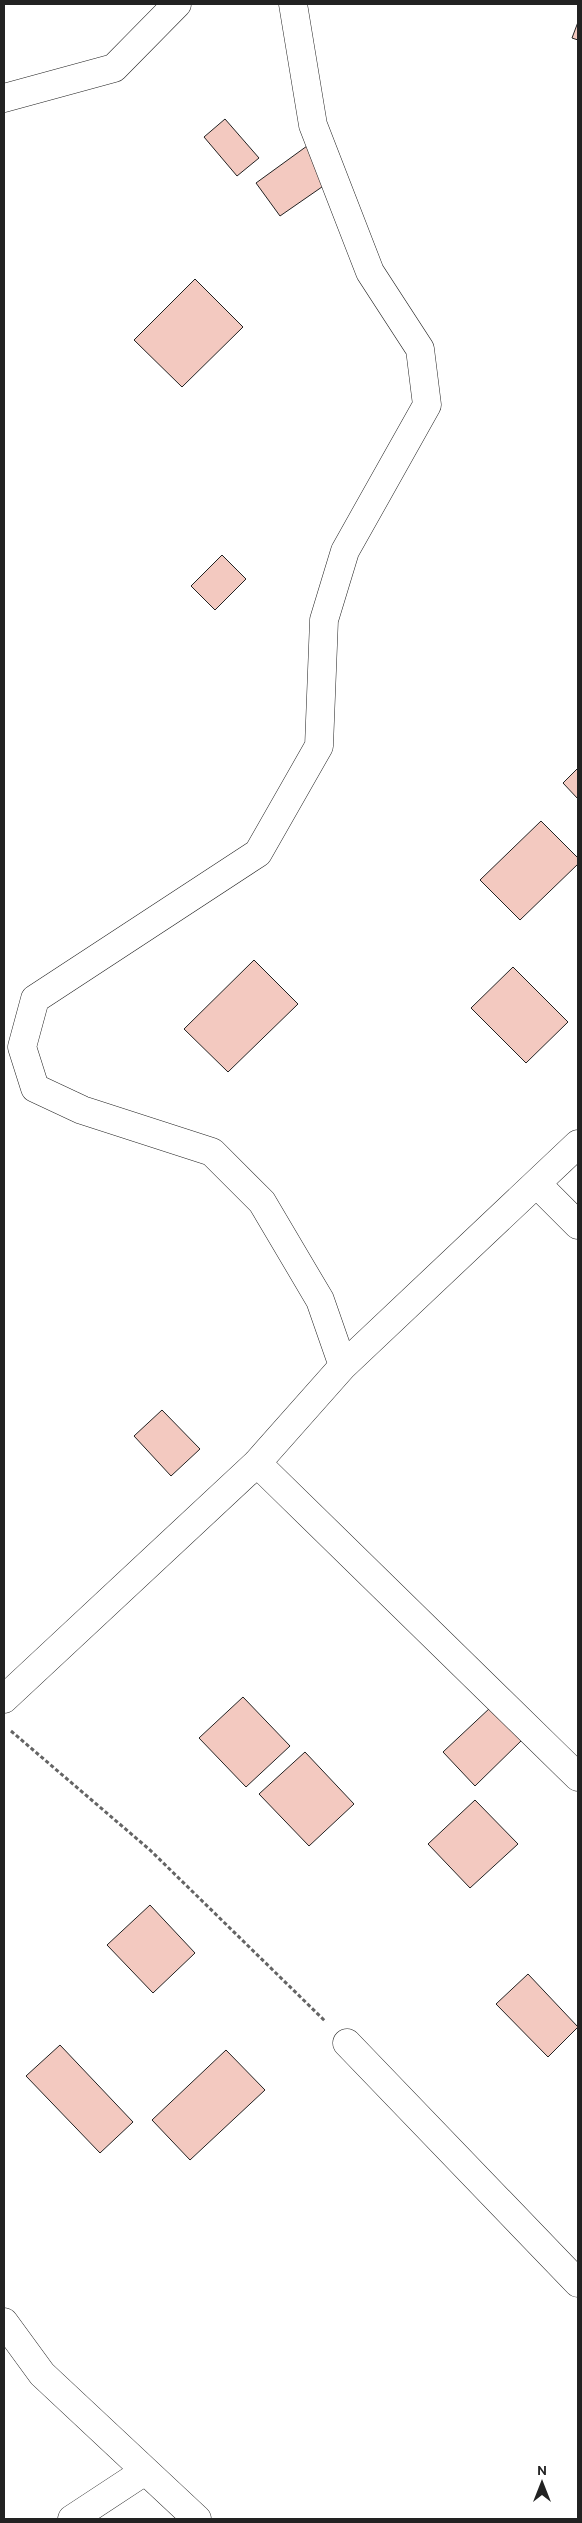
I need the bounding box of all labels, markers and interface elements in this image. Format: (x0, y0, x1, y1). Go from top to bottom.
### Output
north arrow (517, 2458, 567, 2508)
text: N (537, 2463, 547, 2480)

